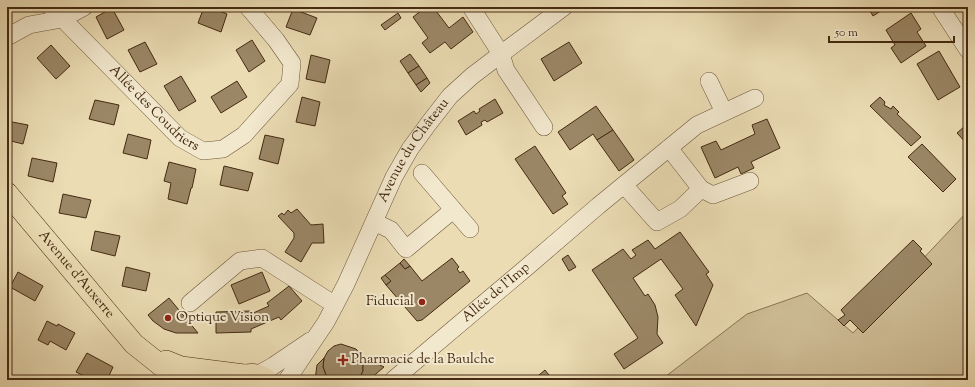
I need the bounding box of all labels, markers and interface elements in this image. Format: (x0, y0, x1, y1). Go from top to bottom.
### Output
scale bar (829, 18, 954, 44)
text: 50 m (834, 24, 858, 42)
street label: Allée des Coudriers (104, 61, 203, 157)
street label: Avenue du Château (374, 94, 454, 206)
street label: Avenue d'Auxerre (33, 226, 119, 323)
street label: Allée de l'Imp (458, 258, 535, 328)
place label: Fiducial (366, 292, 414, 312)
marker: Fiducial (417, 297, 427, 307)
place label: Optique Vision (176, 308, 269, 328)
marker: Optique Vision (163, 313, 173, 323)
place label: Pharmacie de la Baulche (351, 350, 495, 370)
marker: Pharmacie de la Baulche (338, 355, 348, 365)

